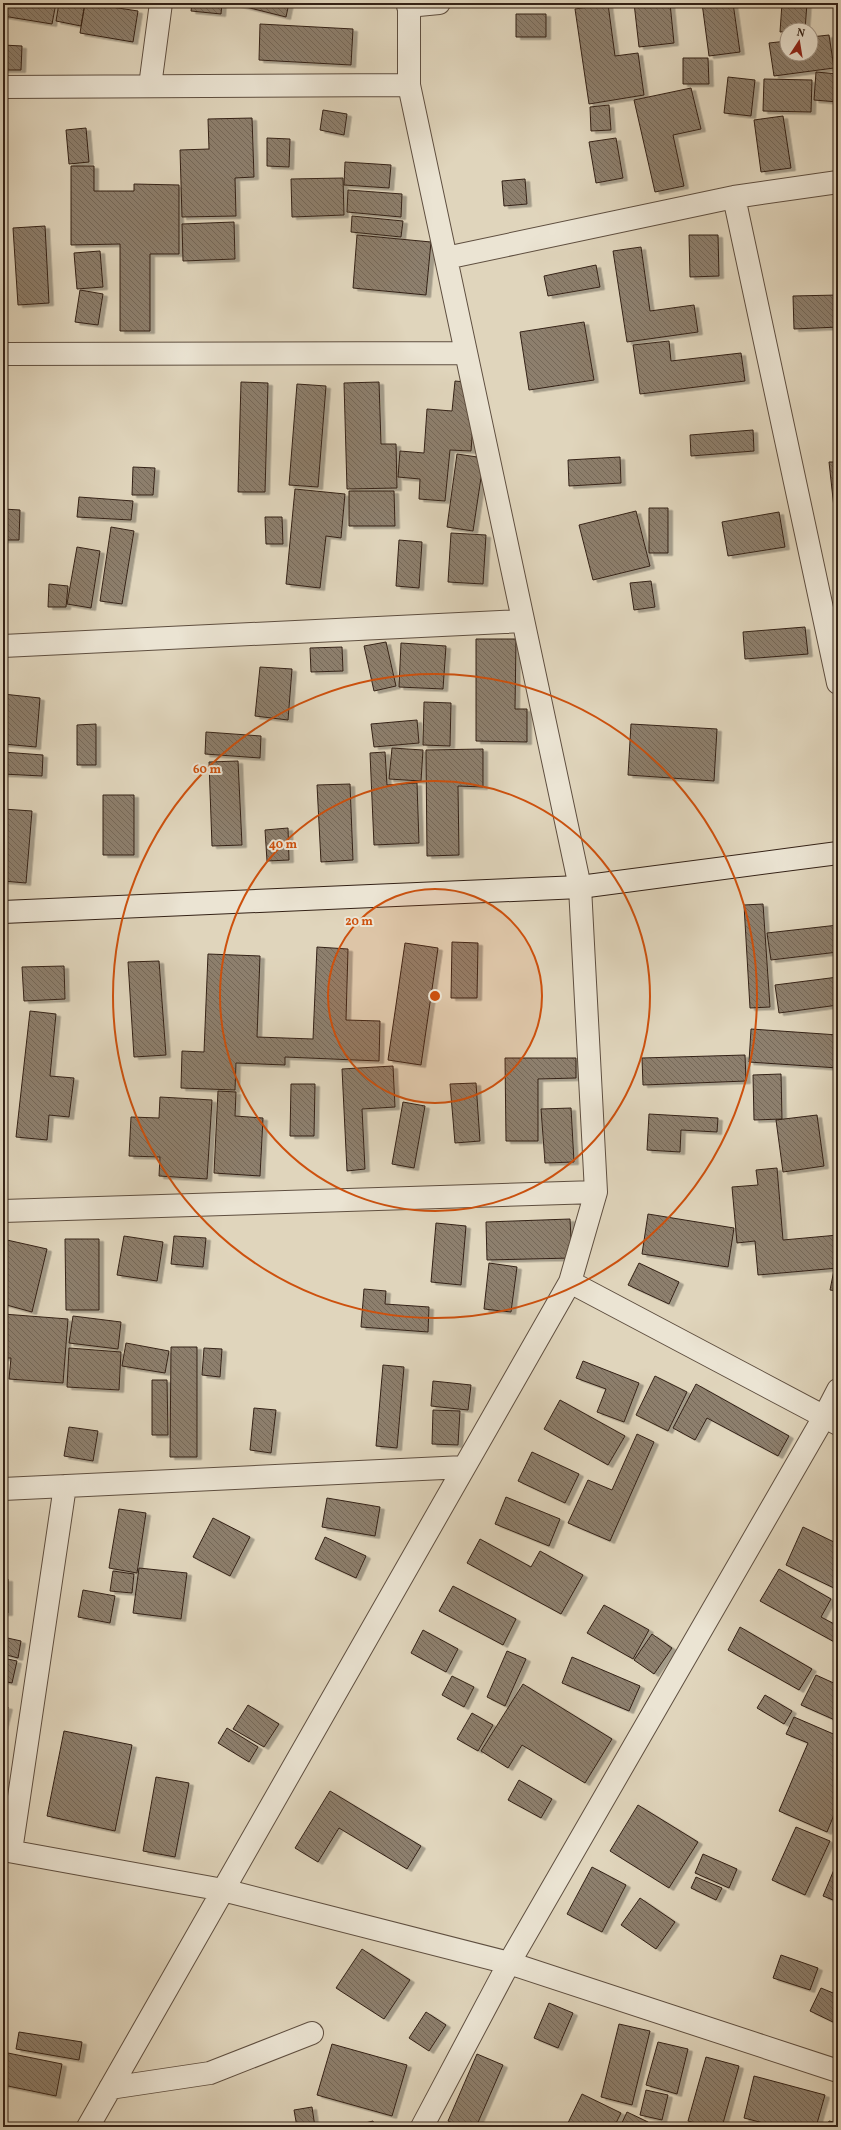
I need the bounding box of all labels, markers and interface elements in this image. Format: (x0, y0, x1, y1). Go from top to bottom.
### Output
north arrow (779, 22, 819, 62)
text: N (795, 26, 806, 42)
text: 60 m (193, 762, 221, 778)
text: 40 m (269, 837, 298, 853)
text: 20 m (345, 914, 373, 930)
centre of rings (428, 989, 442, 1003)

